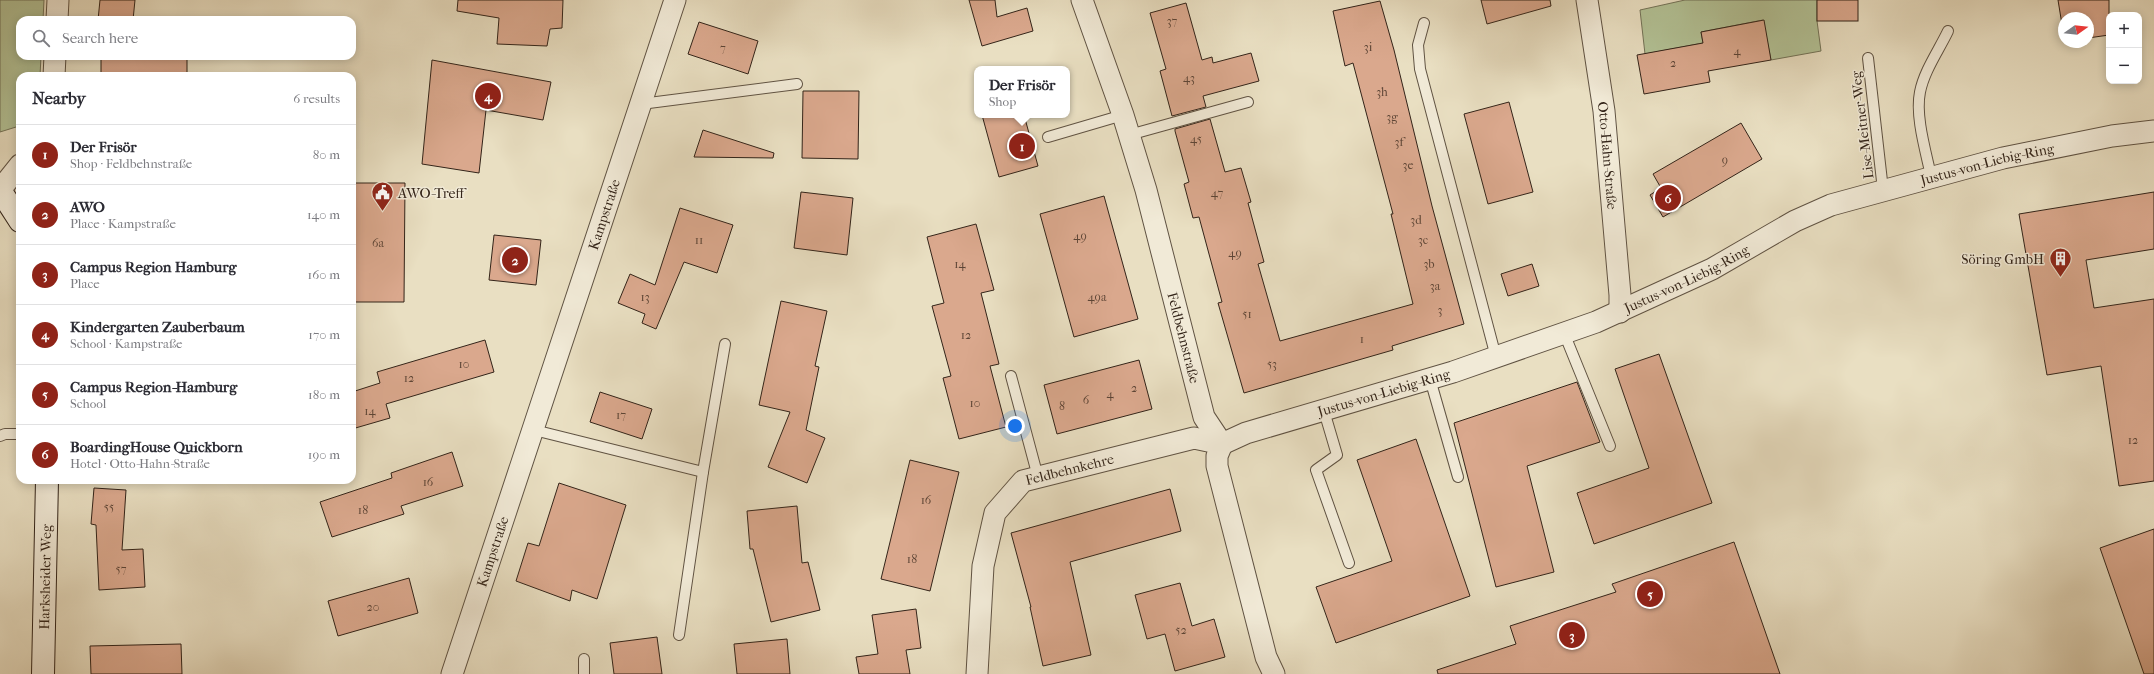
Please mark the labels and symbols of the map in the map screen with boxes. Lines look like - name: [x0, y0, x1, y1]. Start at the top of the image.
- north arrow: [2058, 12, 2094, 48]
- house number: 37: [1167, 14, 1178, 28]
- house number: 3i: [1364, 40, 1373, 54]
- house number: 7: [720, 41, 726, 55]
- house number: 4: [1733, 44, 1741, 58]
- house number: 2: [1670, 56, 1676, 70]
- street label: Lise-Meitner-Weg: [1847, 69, 1878, 180]
- house number: 43: [1183, 71, 1195, 85]
- pin: 4: [475, 81, 501, 111]
- house number: 3h: [1376, 85, 1388, 99]
- street label: Otto-Hahn-Straße: [1594, 100, 1621, 210]
- house number: 3g: [1386, 110, 1398, 124]
- pin: 1: [1009, 131, 1035, 161]
- house number: 45: [1190, 132, 1202, 146]
- house number: 3f: [1395, 135, 1406, 149]
- street label: Justus-von-Liebig-Ring: [1918, 140, 2056, 189]
- house number: 9: [1722, 153, 1728, 167]
- house number: 3e: [1403, 158, 1413, 172]
- street label: Kampstraße: [585, 177, 624, 252]
- public building icon: AWO-Treff: [370, 180, 396, 213]
- pin: 6: [1655, 183, 1681, 213]
- place label: AWO-Treff: [397, 185, 468, 202]
- house number: 47: [1211, 186, 1223, 200]
- house number: 3d: [1410, 213, 1422, 227]
- house number: 49: [1073, 229, 1087, 243]
- house number: 11: [695, 233, 703, 247]
- house number: 3c: [1418, 233, 1428, 247]
- house number: 6a: [372, 236, 384, 250]
- street label: Justus-von-Liebig-Ring: [1621, 241, 1753, 317]
- pin: 2: [502, 245, 528, 275]
- house number: 49: [1228, 246, 1242, 260]
- building icon: Söring GmbH: [2047, 246, 2073, 279]
- place label: Söring GmbH: [1961, 251, 2044, 268]
- house number: 14: [954, 257, 967, 271]
- house number: 3b: [1423, 257, 1435, 271]
- house number: 3a: [1430, 279, 1441, 293]
- house number: 13: [640, 290, 650, 304]
- house number: 49a: [1088, 290, 1107, 304]
- street label: Feldbehnstraße: [1163, 291, 1203, 385]
- house number: 3: [1438, 303, 1443, 317]
- house number: 51: [1242, 307, 1252, 321]
- house number: 12: [961, 328, 971, 342]
- house number: 1: [1360, 332, 1364, 346]
- house number: 10: [459, 357, 469, 371]
- house number: 53: [1267, 357, 1277, 371]
- street label: Justus-von-Liebig-Ring: [1315, 365, 1453, 421]
- house number: 12: [404, 371, 414, 385]
- house number: 2: [1131, 381, 1137, 395]
- house number: 4: [1106, 387, 1114, 401]
- house number: 6: [1083, 393, 1090, 407]
- house number: 10: [970, 396, 980, 410]
- house number: 8: [1059, 399, 1065, 413]
- house number: 14: [364, 404, 377, 418]
- house number: 17: [616, 408, 626, 422]
- your location: [1005, 416, 1025, 436]
- house number: 12: [2128, 433, 2138, 447]
- street label: Feldbehnkehre: [1024, 450, 1116, 489]
- house number: 16: [423, 475, 434, 489]
- house number: 16: [921, 493, 932, 507]
- house number: 55: [104, 500, 114, 514]
- house number: 18: [358, 503, 368, 517]
- street label: Kampstraße: [473, 514, 513, 589]
- street label: Harksheider Weg: [36, 524, 55, 630]
- house number: 18: [907, 552, 917, 566]
- house number: 57: [116, 562, 127, 576]
- pin: 5: [1637, 579, 1663, 609]
- house number: 20: [367, 600, 379, 614]
- pin: 3: [1559, 620, 1585, 650]
- house number: 52: [1175, 623, 1187, 637]

